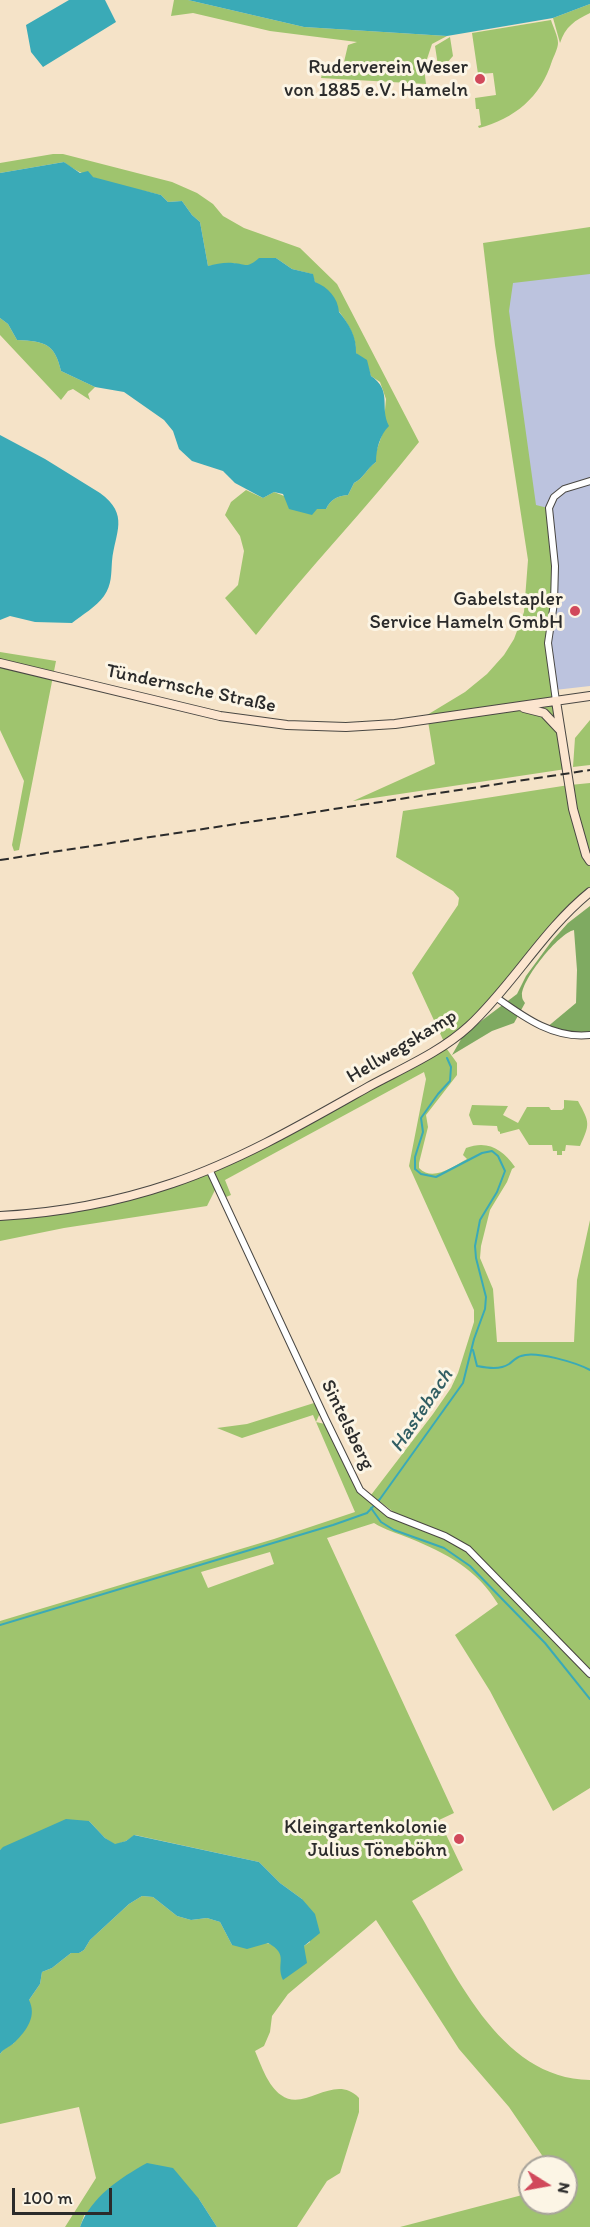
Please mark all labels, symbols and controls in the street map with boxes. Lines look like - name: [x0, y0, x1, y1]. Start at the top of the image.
- place label: Ruderverein Weser von 1885 e.V. Hameln: [284, 56, 468, 103]
- marker: Ruderverein Weser von 1885 e.V. Hameln: [473, 72, 487, 86]
- place label: Gabelstapler Service Hameln GmbH: [369, 588, 563, 635]
- marker: Gabelstapler Service Hameln GmbH: [568, 604, 582, 618]
- street label: Tündernsche Straße: [104, 659, 278, 719]
- street label: Hellwegskamp: [343, 1005, 461, 1089]
- water label: Hastebach: [385, 1365, 459, 1457]
- street label: Sintelsberg: [315, 1376, 379, 1474]
- place label: Kleingartenkolonie Julius Töneböhn: [284, 1816, 447, 1863]
- marker: Kleingartenkolonie Julius Töneböhn: [452, 1832, 466, 1846]
- north arrow: [518, 2155, 578, 2215]
- scale bar: [15, 2176, 116, 2214]
- text: N: [554, 2181, 575, 2195]
- text: 100 m: [23, 2187, 73, 2209]

